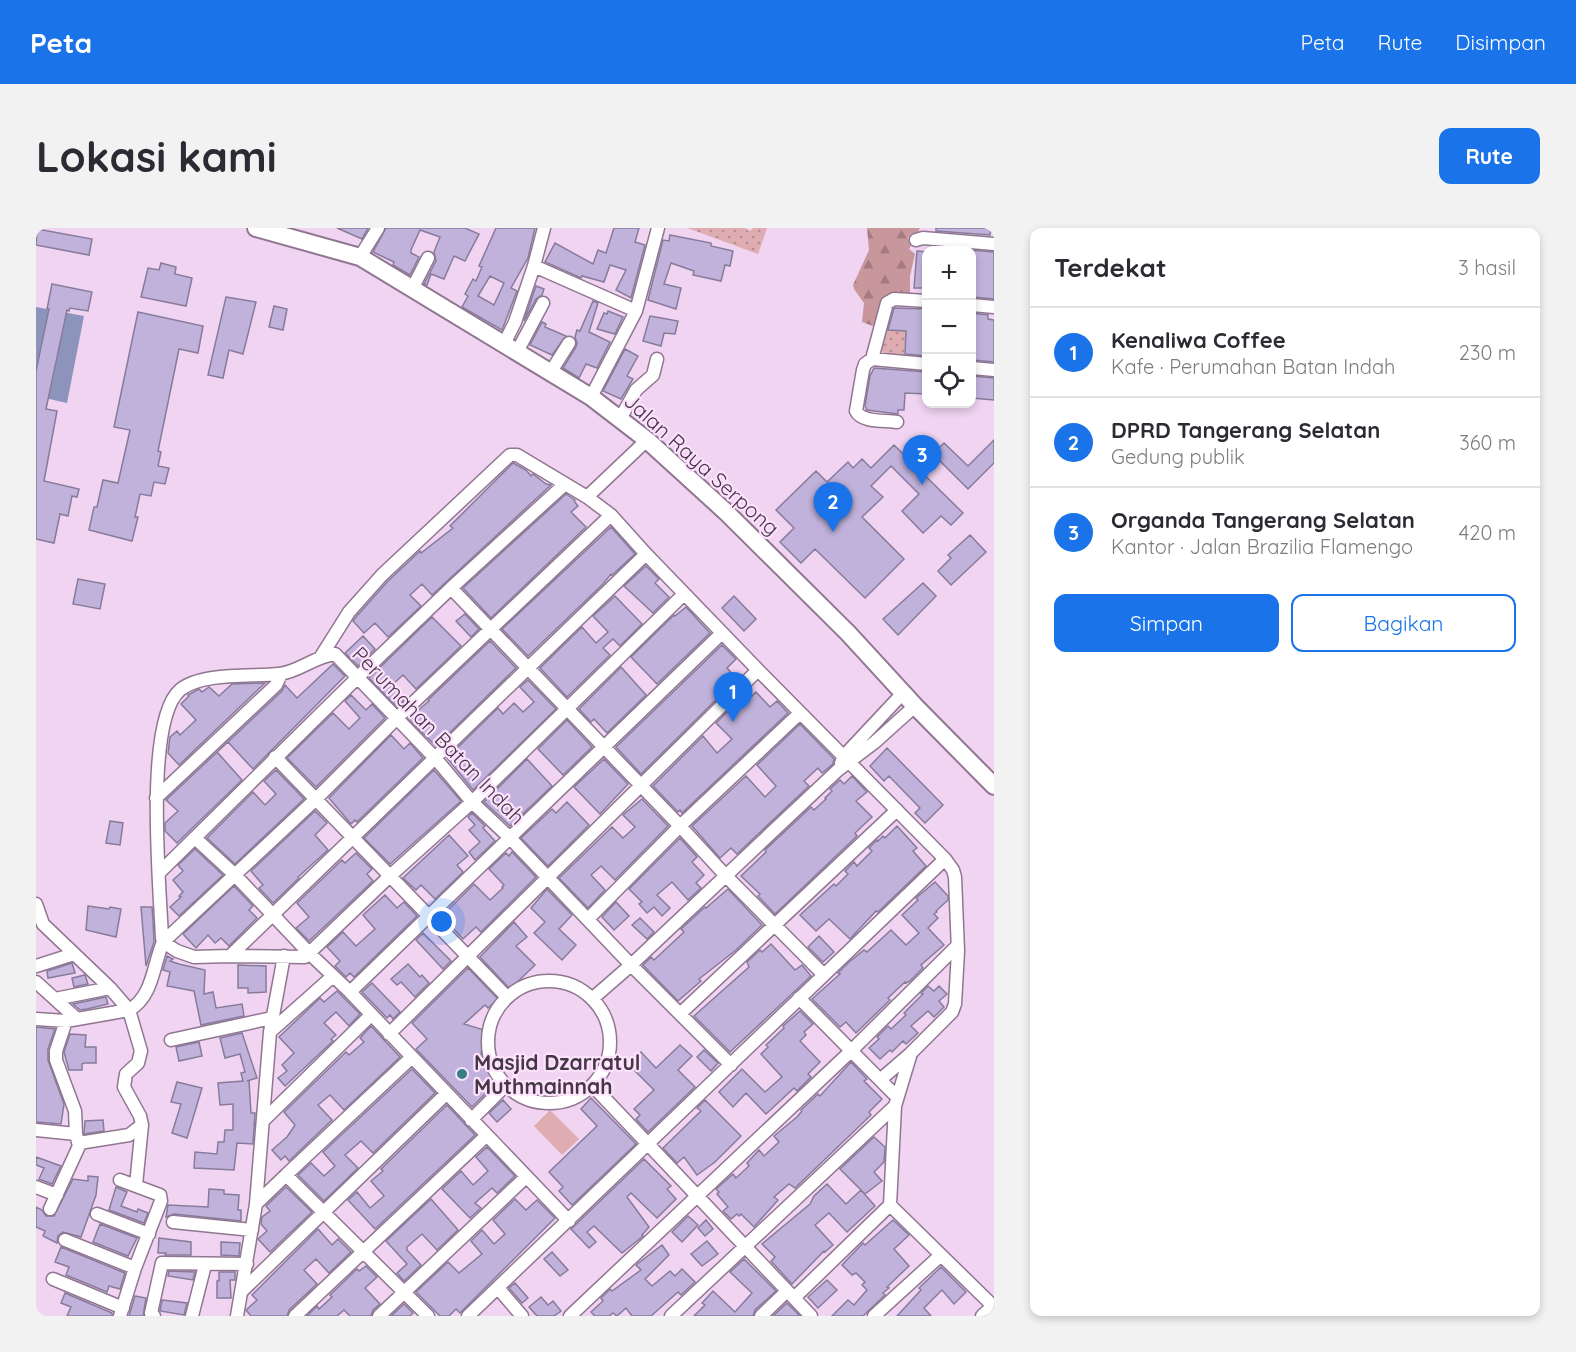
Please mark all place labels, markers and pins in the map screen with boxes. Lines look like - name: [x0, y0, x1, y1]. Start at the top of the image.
- pin: 3: [902, 436, 942, 485]
- pin: 2: [814, 482, 852, 532]
- pin: 1: [714, 672, 752, 722]
- place label: Masjid Dzarratul Muthmainnah: [474, 1049, 640, 1099]
- marker: Masjid Dzarratul Muthmainnah: [455, 1067, 469, 1081]

